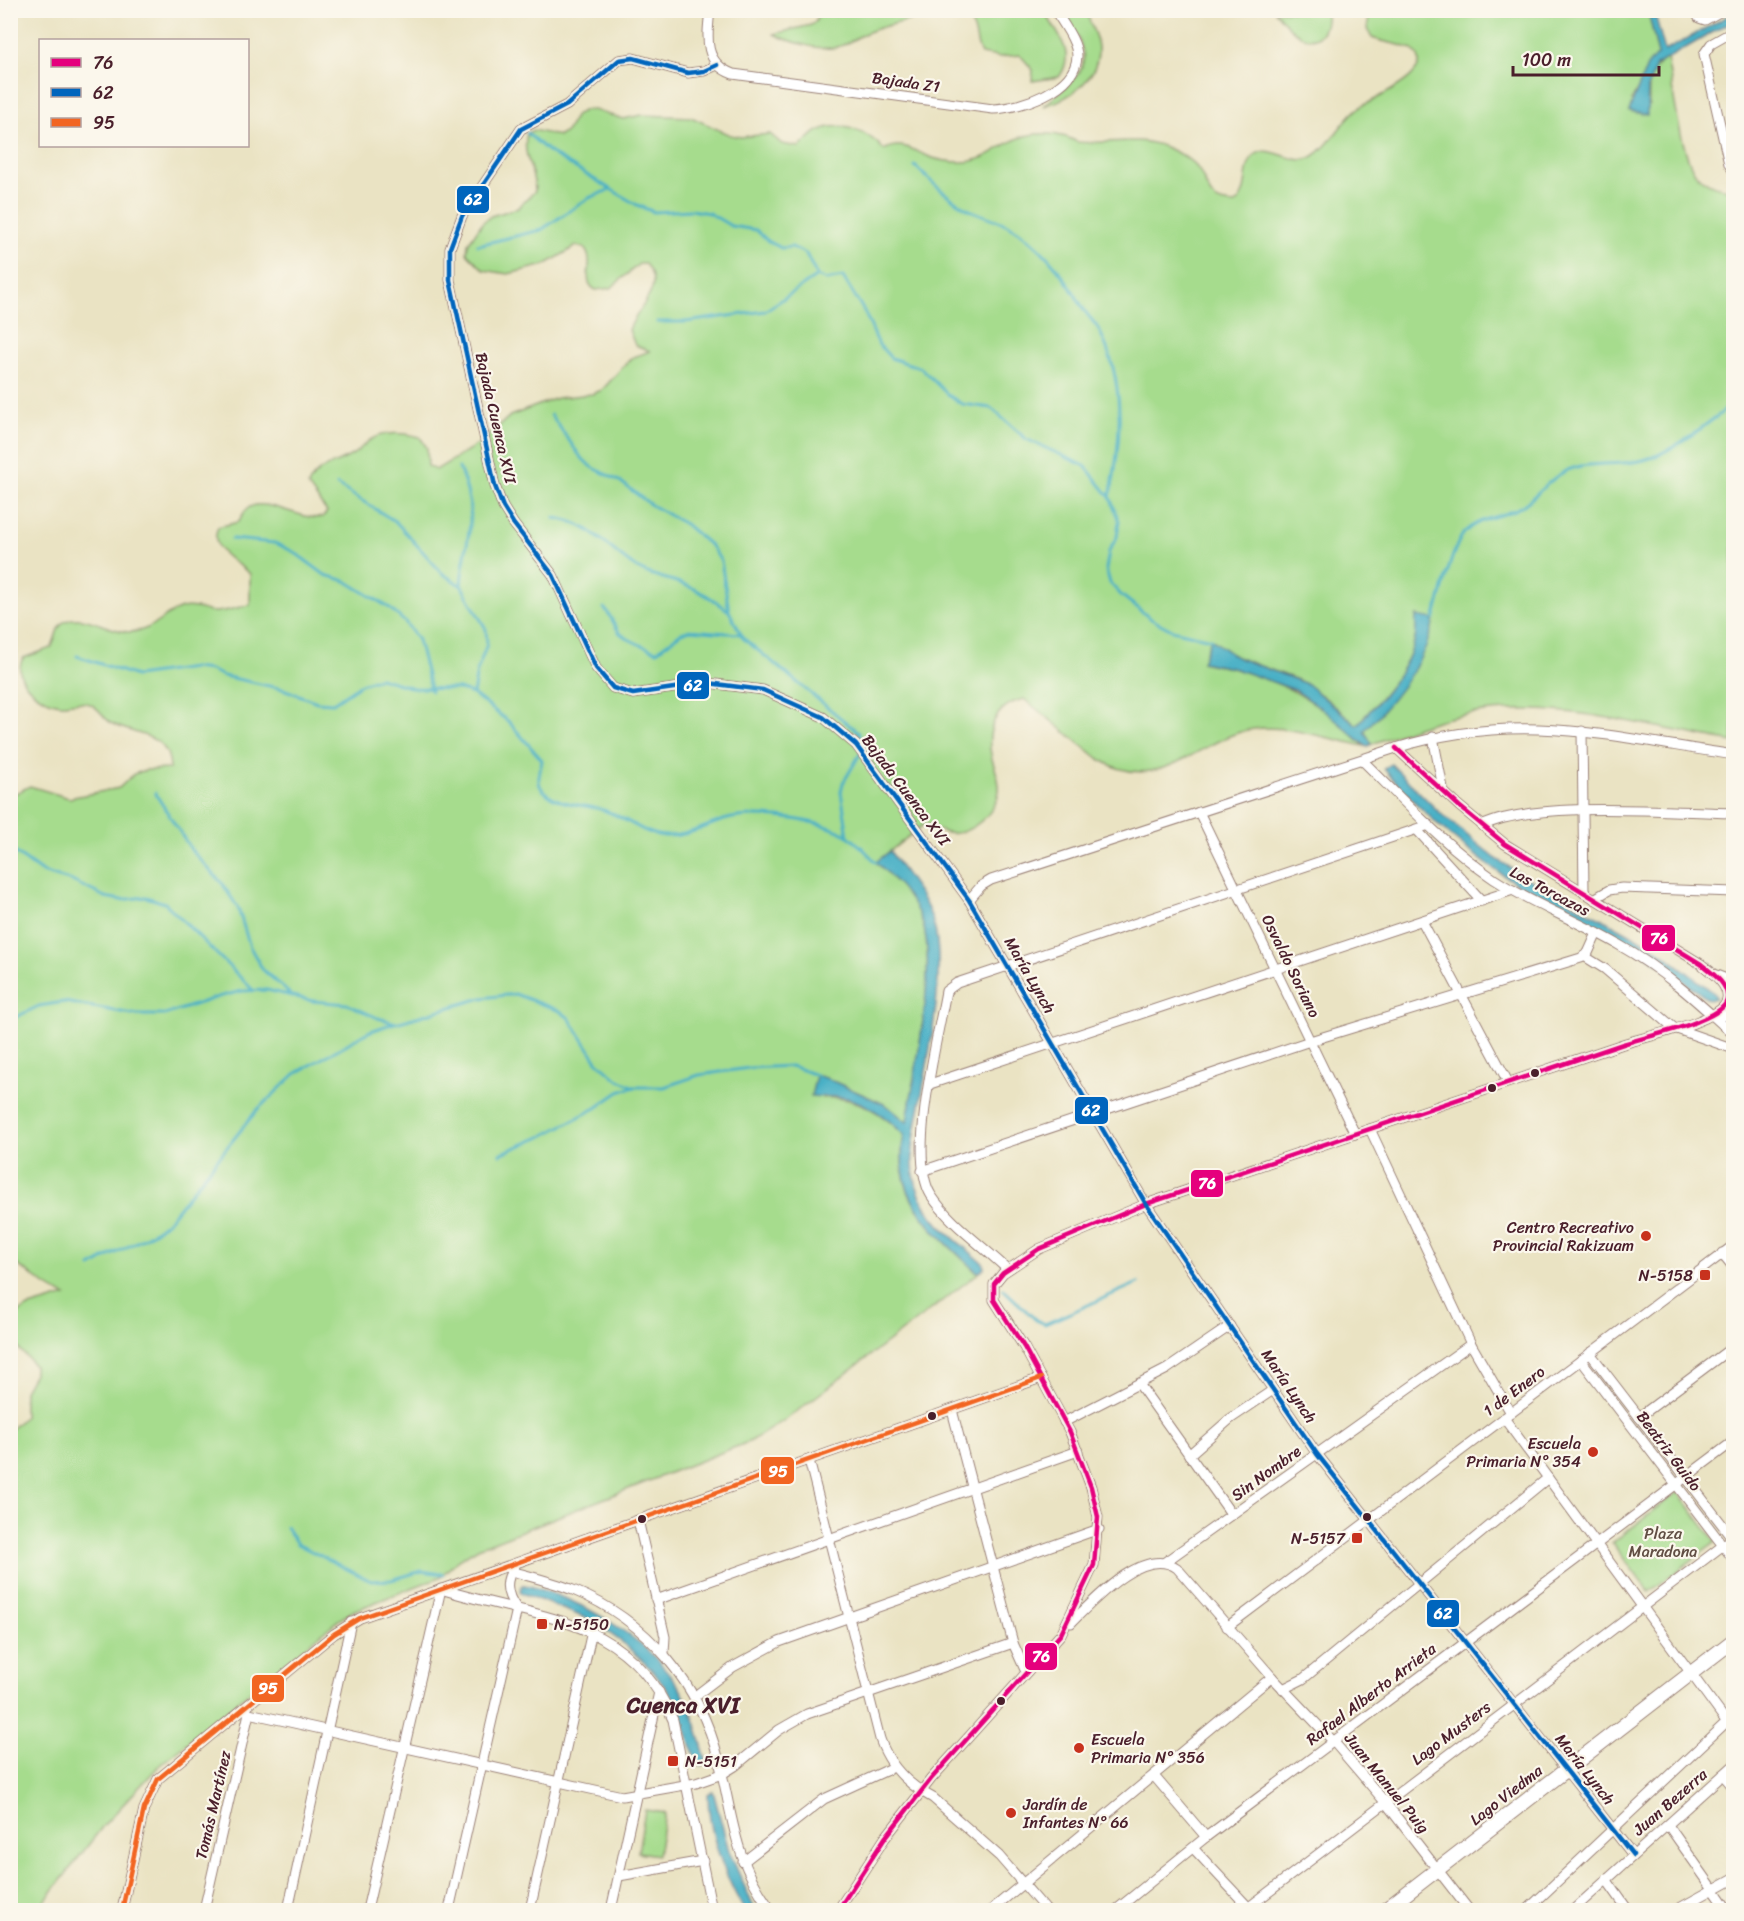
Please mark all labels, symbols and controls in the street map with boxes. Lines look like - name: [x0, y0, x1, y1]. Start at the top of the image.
- legend: [39, 39, 249, 147]
- scale bar: [1513, 39, 1658, 77]
- text: 100 m: [1522, 44, 1571, 76]
- text: 76: [93, 47, 114, 79]
- street label: Bajada Z1: [870, 63, 942, 101]
- text: 62: [93, 77, 114, 109]
- text: 95: [93, 107, 115, 139]
- line badge: 62: [456, 185, 490, 214]
- text: 62: [463, 185, 483, 214]
- street label: Bajada Cuenca XVI: [467, 349, 526, 488]
- line badge: 62: [676, 671, 710, 700]
- text: 62: [683, 671, 703, 700]
- street label: Bajada Cuenca XVI: [854, 728, 959, 854]
- street label: Las Torcazas: [1504, 858, 1596, 925]
- street label: Osvaldo Soriano: [1253, 909, 1329, 1023]
- line badge: 76: [1641, 924, 1676, 952]
- text: 76: [1650, 924, 1668, 953]
- street label: María Lynch: [996, 931, 1064, 1019]
- unlabelled marker: [1529, 1067, 1541, 1079]
- unlabelled marker: [1486, 1082, 1498, 1094]
- line badge: 62: [1074, 1096, 1109, 1125]
- text: 62: [1081, 1096, 1101, 1125]
- line badge: 76: [1190, 1169, 1224, 1198]
- text: 76: [1198, 1169, 1216, 1198]
- place label: Centro Recreativo Provincial Rakizuam: [1493, 1213, 1634, 1260]
- marker: Centro Recreativo Provincial Rakizuam: [1639, 1229, 1653, 1243]
- place label: N-5158: [1638, 1261, 1693, 1290]
- marker: N-5158: [1698, 1268, 1712, 1282]
- street label: María Lynch: [1253, 1343, 1325, 1429]
- street label: 1 de Enero: [1476, 1358, 1552, 1424]
- street label: Beatriz Guido: [1629, 1404, 1709, 1498]
- unlabelled marker: [926, 1410, 938, 1422]
- place label: Escuela Primaria N° 354: [1466, 1429, 1581, 1476]
- street label: Sin Nombre: [1224, 1437, 1308, 1509]
- marker: Escuela Primaria N° 354: [1586, 1445, 1600, 1459]
- line badge: 95: [760, 1456, 795, 1485]
- text: 95: [768, 1457, 788, 1486]
- unlabelled marker: [1361, 1511, 1373, 1523]
- unlabelled marker: [636, 1513, 648, 1525]
- park label: Plaza Maradona: [1629, 1519, 1697, 1566]
- place label: N-5157: [1291, 1524, 1346, 1553]
- marker: N-5157: [1350, 1531, 1364, 1545]
- line badge: 62: [1426, 1599, 1460, 1628]
- text: 62: [1433, 1599, 1453, 1628]
- place label: N-5150: [554, 1610, 609, 1639]
- marker: N-5150: [535, 1617, 549, 1631]
- street label: Rafael Alberto Arrieta: [1299, 1634, 1443, 1753]
- line badge: 76: [1024, 1642, 1058, 1671]
- text: 76: [1032, 1642, 1050, 1671]
- line badge: 95: [251, 1674, 285, 1703]
- text: 95: [258, 1674, 278, 1703]
- district label: Cuenca XVI: [626, 1686, 742, 1725]
- street label: Lago Musters: [1405, 1693, 1498, 1773]
- unlabelled marker: [995, 1695, 1007, 1707]
- place label: Escuela Primaria N° 356: [1091, 1725, 1205, 1772]
- street label: Juan Manuel Puig: [1336, 1725, 1437, 1840]
- street label: María Lynch: [1547, 1727, 1623, 1811]
- marker: Escuela Primaria N° 356: [1072, 1741, 1086, 1755]
- street label: Tomás Martínez: [186, 1747, 240, 1862]
- place label: N-5151: [685, 1747, 737, 1776]
- marker: N-5151: [666, 1754, 680, 1768]
- street label: Lago Viedma: [1463, 1756, 1550, 1833]
- street label: Juan Bezerra: [1625, 1760, 1715, 1844]
- place label: Jardín de Infantes N° 66: [1022, 1790, 1129, 1837]
- marker: Jardín de Infantes N° 66: [1004, 1806, 1018, 1820]

